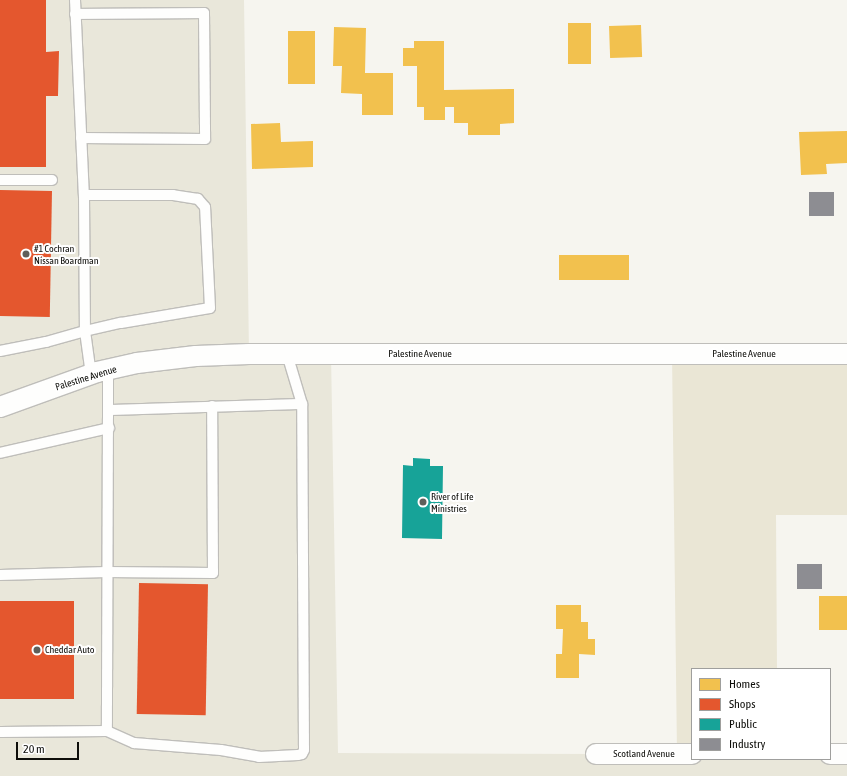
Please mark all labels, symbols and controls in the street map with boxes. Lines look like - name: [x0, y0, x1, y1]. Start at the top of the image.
- place label: #1 Cochran Nissan Boardman: [34, 242, 99, 266]
- marker: #1 Cochran Nissan Boardman: [21, 249, 31, 259]
- street label: Palestine Avenue: [388, 348, 452, 360]
- street label: Palestine Avenue: [712, 348, 776, 360]
- street label: Palestine Avenue: [54, 363, 118, 393]
- place label: River of Life Ministries: [431, 490, 473, 514]
- marker: River of Life Ministries: [418, 497, 428, 507]
- place label: Cheddar Auto: [45, 644, 94, 656]
- marker: Cheddar Auto: [32, 645, 42, 655]
- legend: [691, 668, 831, 760]
- text: Homes: [729, 677, 760, 691]
- text: Shops: [729, 697, 755, 711]
- text: Public: [729, 717, 757, 731]
- scale bar: [18, 734, 81, 760]
- text: Industry: [729, 737, 766, 751]
- text: 20 m: [23, 742, 45, 756]
- street label: Scotland Avenue: [613, 748, 675, 760]

